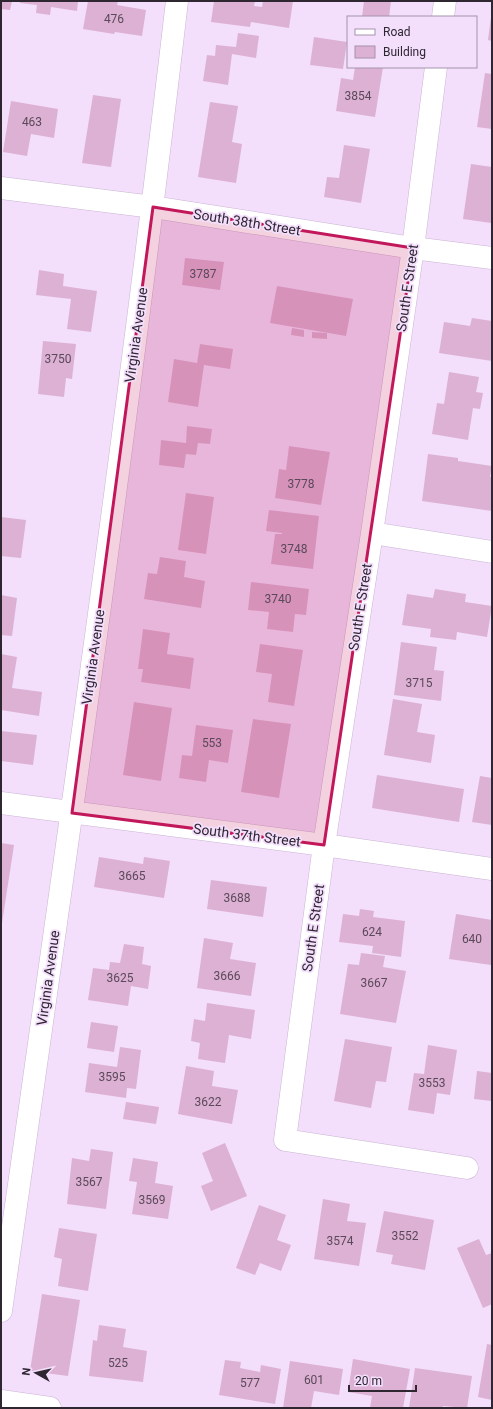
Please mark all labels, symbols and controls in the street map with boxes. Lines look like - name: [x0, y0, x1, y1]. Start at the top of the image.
- house number: 476: [104, 12, 124, 26]
- legend: [347, 16, 477, 68]
- text: Road: [383, 25, 411, 39]
- text: Building: [383, 45, 426, 59]
- house number: 3854: [345, 89, 372, 103]
- house number: 463: [22, 115, 42, 129]
- street label: South 38th Street: [192, 206, 302, 238]
- street label: South E Street: [393, 243, 421, 333]
- house number: 3787: [190, 267, 217, 281]
- street label: Virginia Avenue: [121, 286, 151, 384]
- house number: 3750: [45, 352, 72, 366]
- house number: 3778: [288, 477, 315, 491]
- house number: 3748: [281, 542, 308, 556]
- street label: South E Street: [345, 562, 375, 652]
- house number: 3740: [265, 592, 292, 606]
- street label: Virginia Avenue: [78, 608, 108, 706]
- house number: 3715: [406, 676, 433, 690]
- house number: 553: [202, 736, 222, 750]
- street label: South 37th Street: [192, 820, 302, 850]
- house number: 3665: [119, 869, 146, 883]
- street label: South E Street: [299, 883, 327, 973]
- house number: 3688: [224, 891, 251, 905]
- house number: 624: [362, 925, 382, 939]
- street label: Virginia Avenue: [33, 929, 63, 1027]
- house number: 640: [462, 932, 482, 946]
- house number: 3666: [214, 969, 241, 983]
- house number: 3625: [107, 971, 134, 985]
- house number: 3667: [361, 976, 388, 990]
- house number: 3595: [99, 1070, 126, 1084]
- house number: 3553: [419, 1076, 445, 1090]
- house number: 3622: [195, 1095, 222, 1109]
- house number: 3567: [76, 1175, 103, 1189]
- house number: 3569: [139, 1193, 165, 1207]
- house number: 3552: [392, 1229, 419, 1243]
- house number: 3574: [327, 1234, 354, 1248]
- north arrow: [16, 1353, 56, 1393]
- house number: 525: [108, 1356, 128, 1370]
- text: N: [20, 1367, 34, 1376]
- scale bar: [349, 1367, 416, 1393]
- house number: 601: [304, 1373, 324, 1387]
- text: 20 m: [355, 1374, 382, 1388]
- house number: 577: [240, 1376, 260, 1390]

